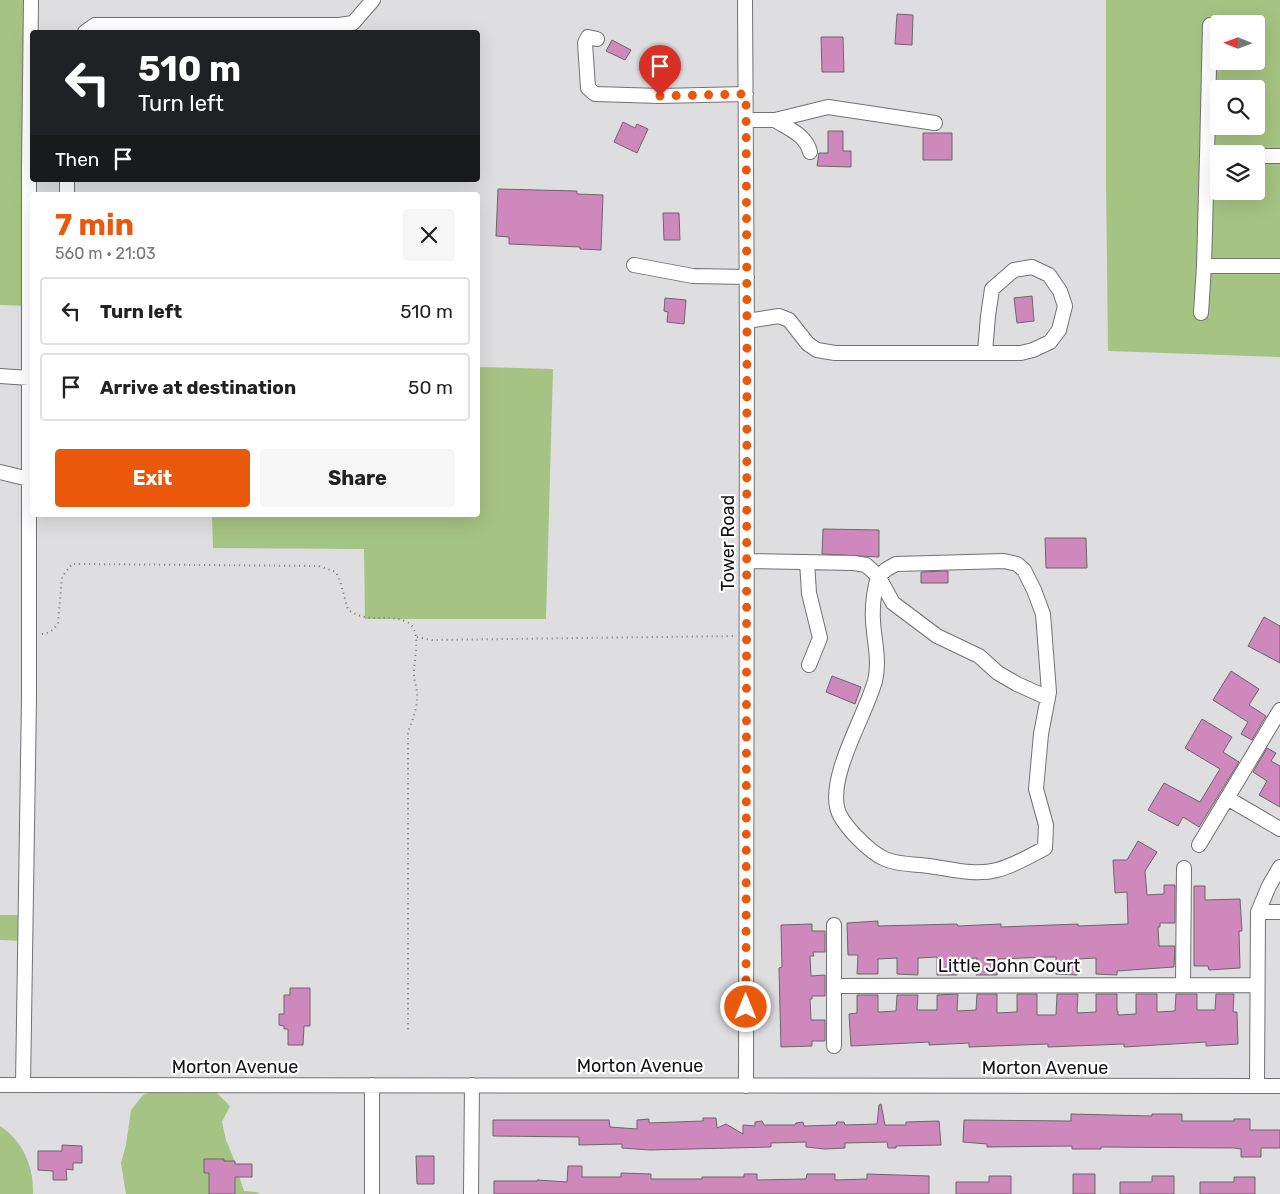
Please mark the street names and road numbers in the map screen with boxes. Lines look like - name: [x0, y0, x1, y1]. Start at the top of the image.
- street label: Tower Road: [717, 495, 739, 591]
- street label: Little John Court: [938, 955, 1080, 977]
- street label: Morton Avenue: [577, 1055, 703, 1077]
- street label: Morton Avenue: [172, 1056, 298, 1078]
- street label: Morton Avenue: [982, 1057, 1108, 1079]

